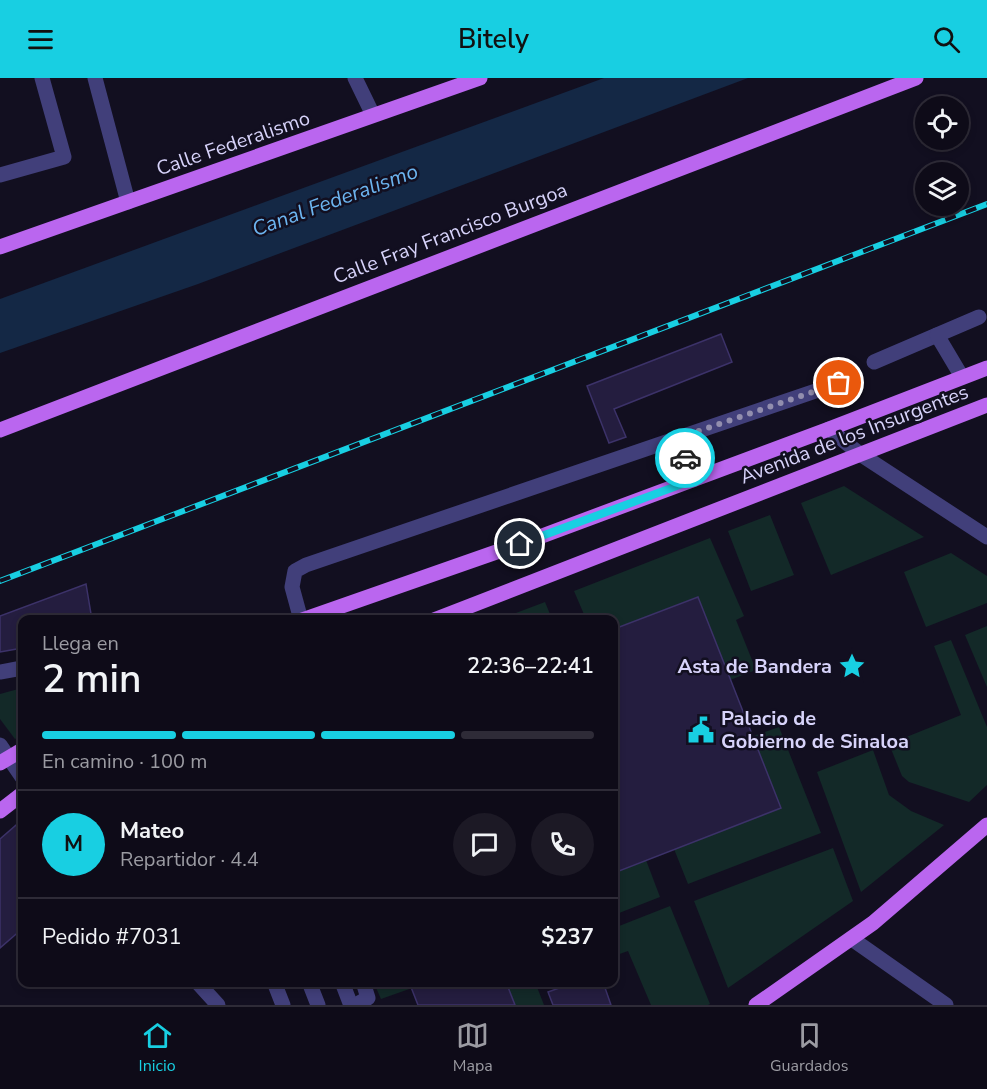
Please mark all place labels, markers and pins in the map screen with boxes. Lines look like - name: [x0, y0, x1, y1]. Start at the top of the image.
- pin: [813, 357, 864, 408]
- pin: [494, 518, 545, 569]
- place icon: Asta de Bandera: [837, 651, 867, 681]
- place label: Asta de Bandera: [677, 653, 832, 680]
- place label: Palacio de Gobierno de Sinaloa: [721, 705, 909, 755]
- public building icon: Palacio de Gobierno de Sinaloa: [686, 715, 716, 745]

